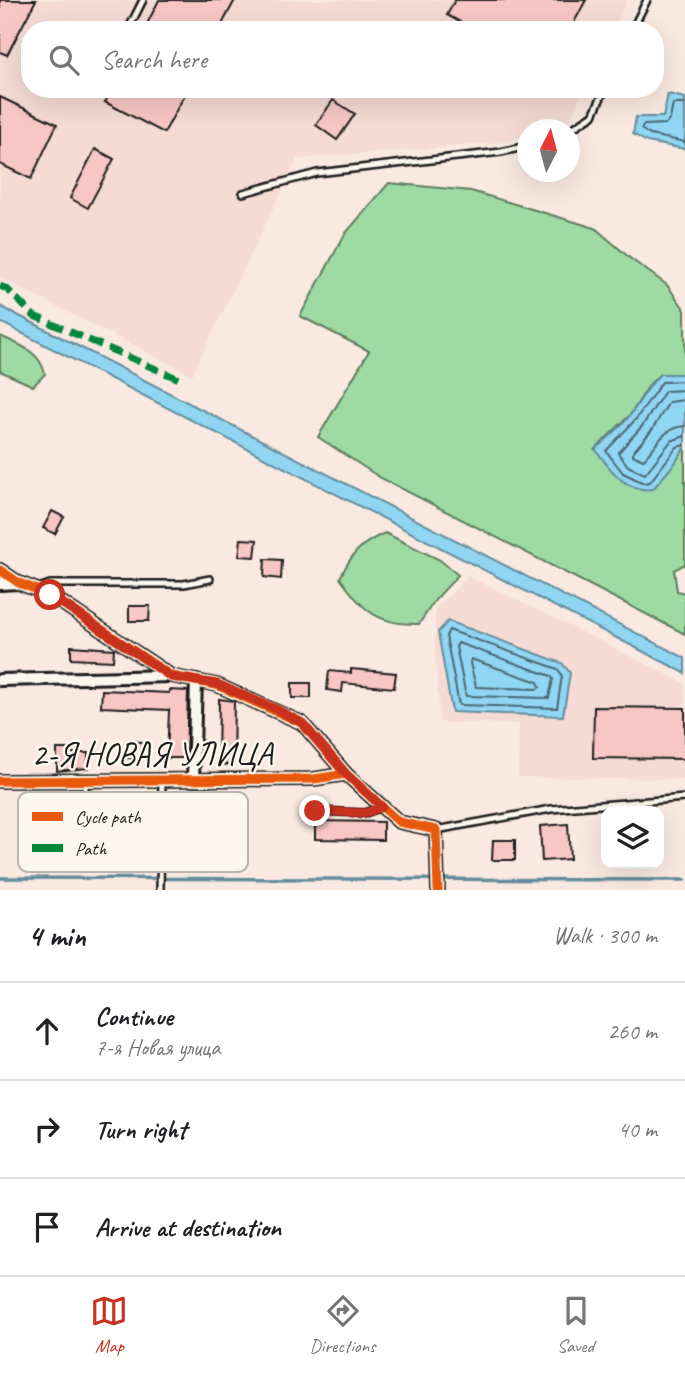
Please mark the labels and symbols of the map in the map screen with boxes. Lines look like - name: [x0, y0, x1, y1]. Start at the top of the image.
- north arrow: [517, 119, 580, 182]
- route start: [34, 579, 65, 610]
- street label: 2-Я НОВАЯ УЛИЦА: [32, 733, 274, 775]
- legend: [18, 792, 248, 872]
- route end: [299, 795, 330, 826]
- text: Cycle path: [75, 805, 141, 829]
- text: Path: [75, 837, 108, 861]

